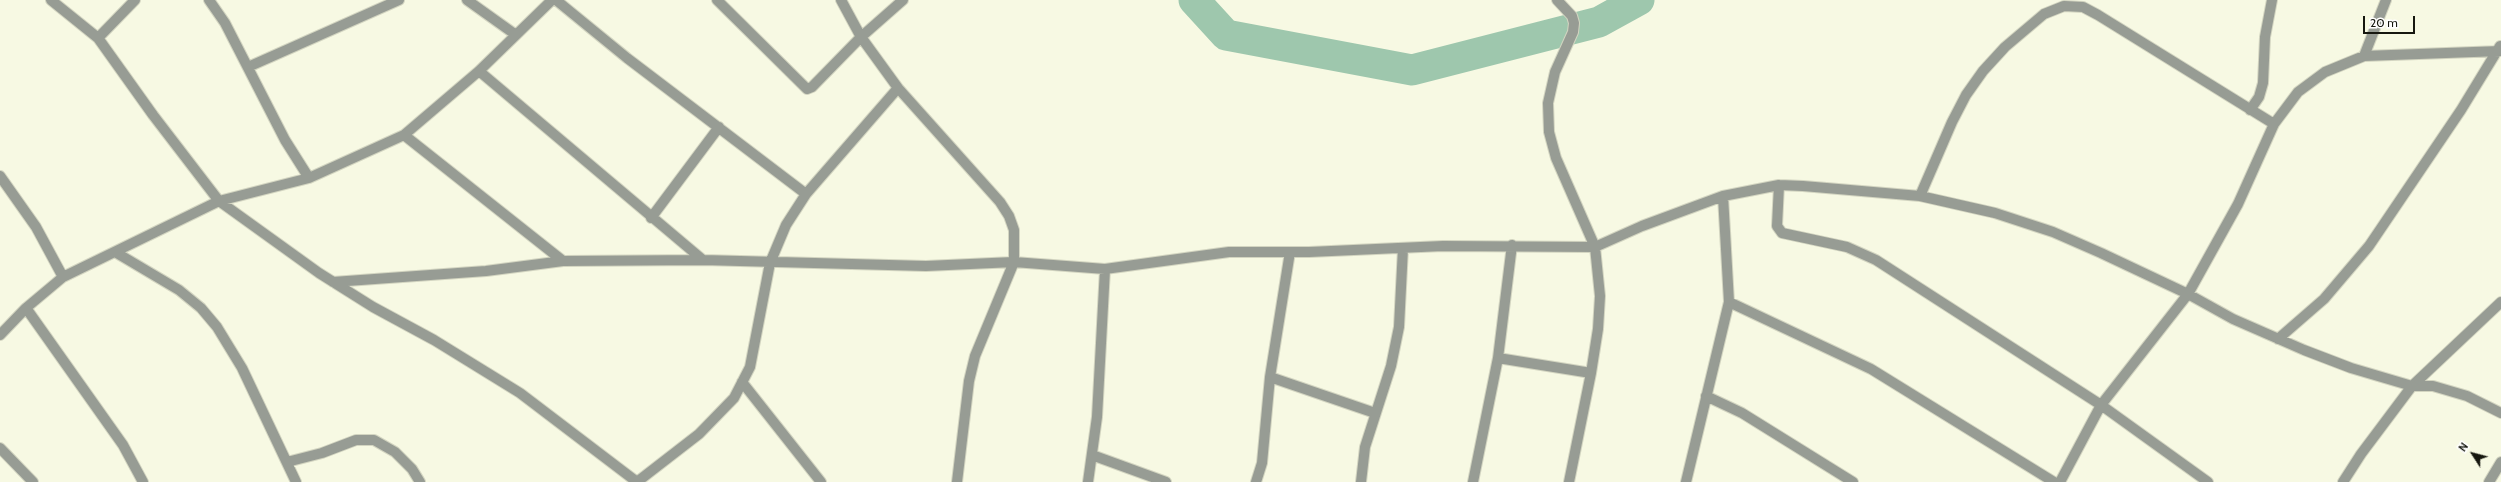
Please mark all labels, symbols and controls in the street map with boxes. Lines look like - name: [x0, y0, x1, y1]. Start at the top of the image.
- scale bar: [2365, 8, 2417, 34]
- text: 20 m: [2370, 15, 2398, 30]
- north arrow: [2453, 434, 2493, 474]
- text: N: [2455, 440, 2471, 454]

